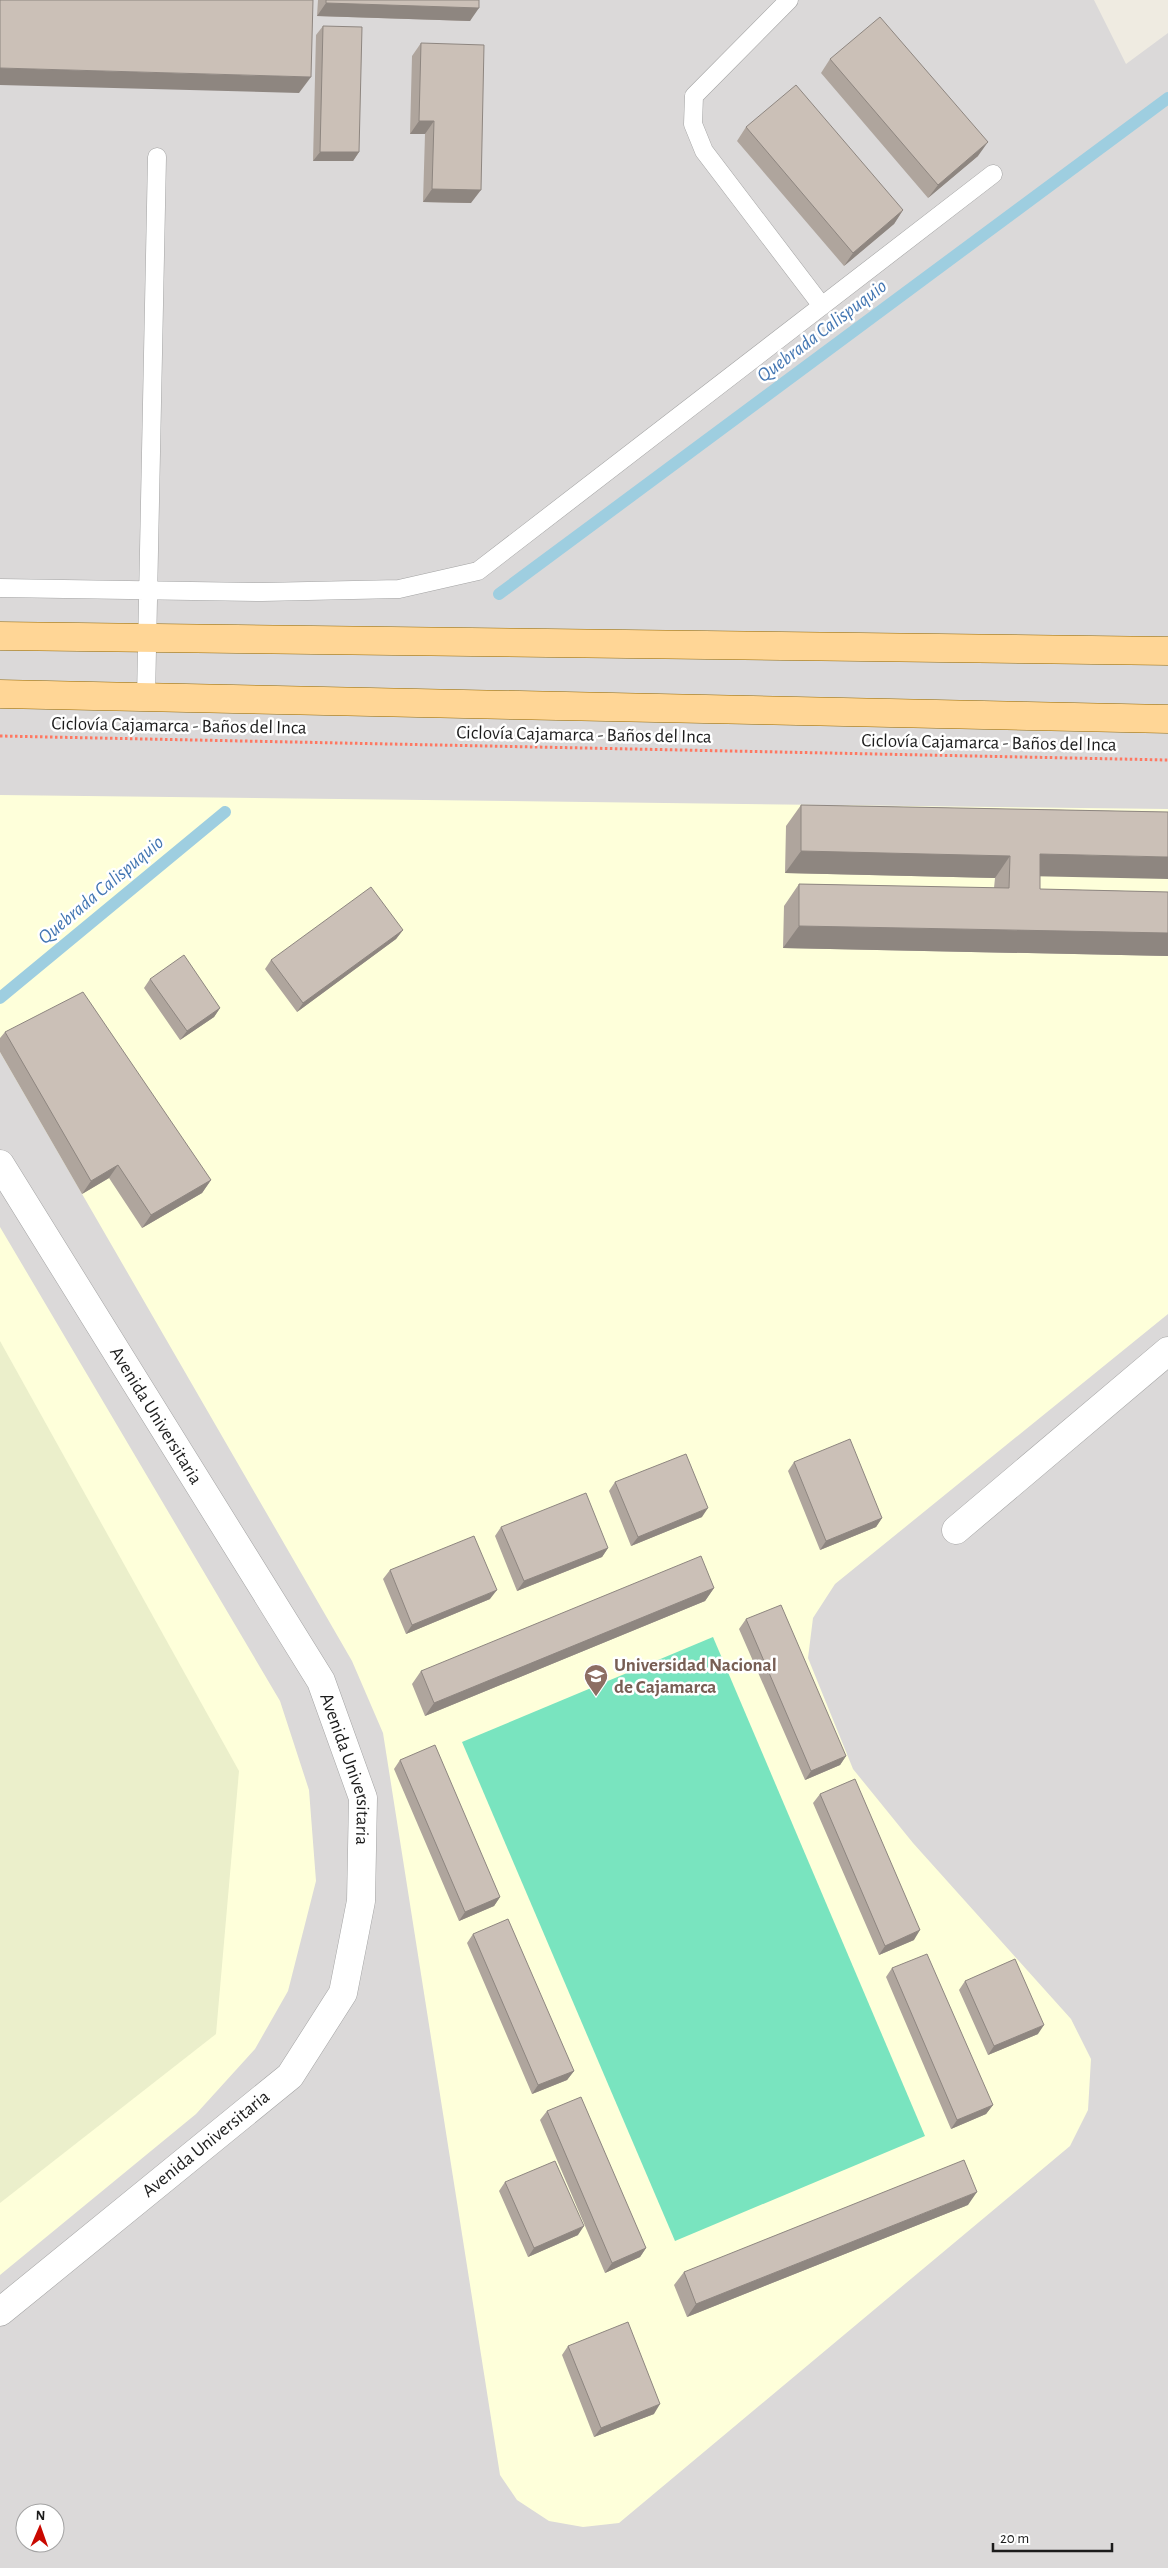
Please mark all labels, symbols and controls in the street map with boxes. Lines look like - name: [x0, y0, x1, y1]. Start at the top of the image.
- water label: Quebrada Calispuquio: [753, 276, 891, 386]
- street label: Ciclovía Cajamarca - Baños del Inca: [51, 714, 307, 738]
- street label: Ciclovía Cajamarca - Baños del Inca: [456, 723, 712, 747]
- street label: Ciclovía Cajamarca - Baños del Inca: [861, 731, 1117, 755]
- water label: Quebrada Calispuquio: [35, 832, 167, 948]
- street label: Avenida Universitaria: [106, 1343, 206, 1488]
- place label: Universidad Nacional de Cajamarca: [614, 1656, 777, 1697]
- school or university icon: Universidad Nacional de Cajamarca: [583, 1663, 609, 1697]
- street label: Avenida Universitaria: [317, 1691, 372, 1845]
- street label: Avenida Universitaria: [139, 2087, 273, 2201]
- north arrow: [15, 2503, 65, 2553]
- text: N: [35, 2509, 46, 2523]
- scale bar: [993, 2520, 1112, 2552]
- text: 20 m: [1000, 2531, 1029, 2546]

